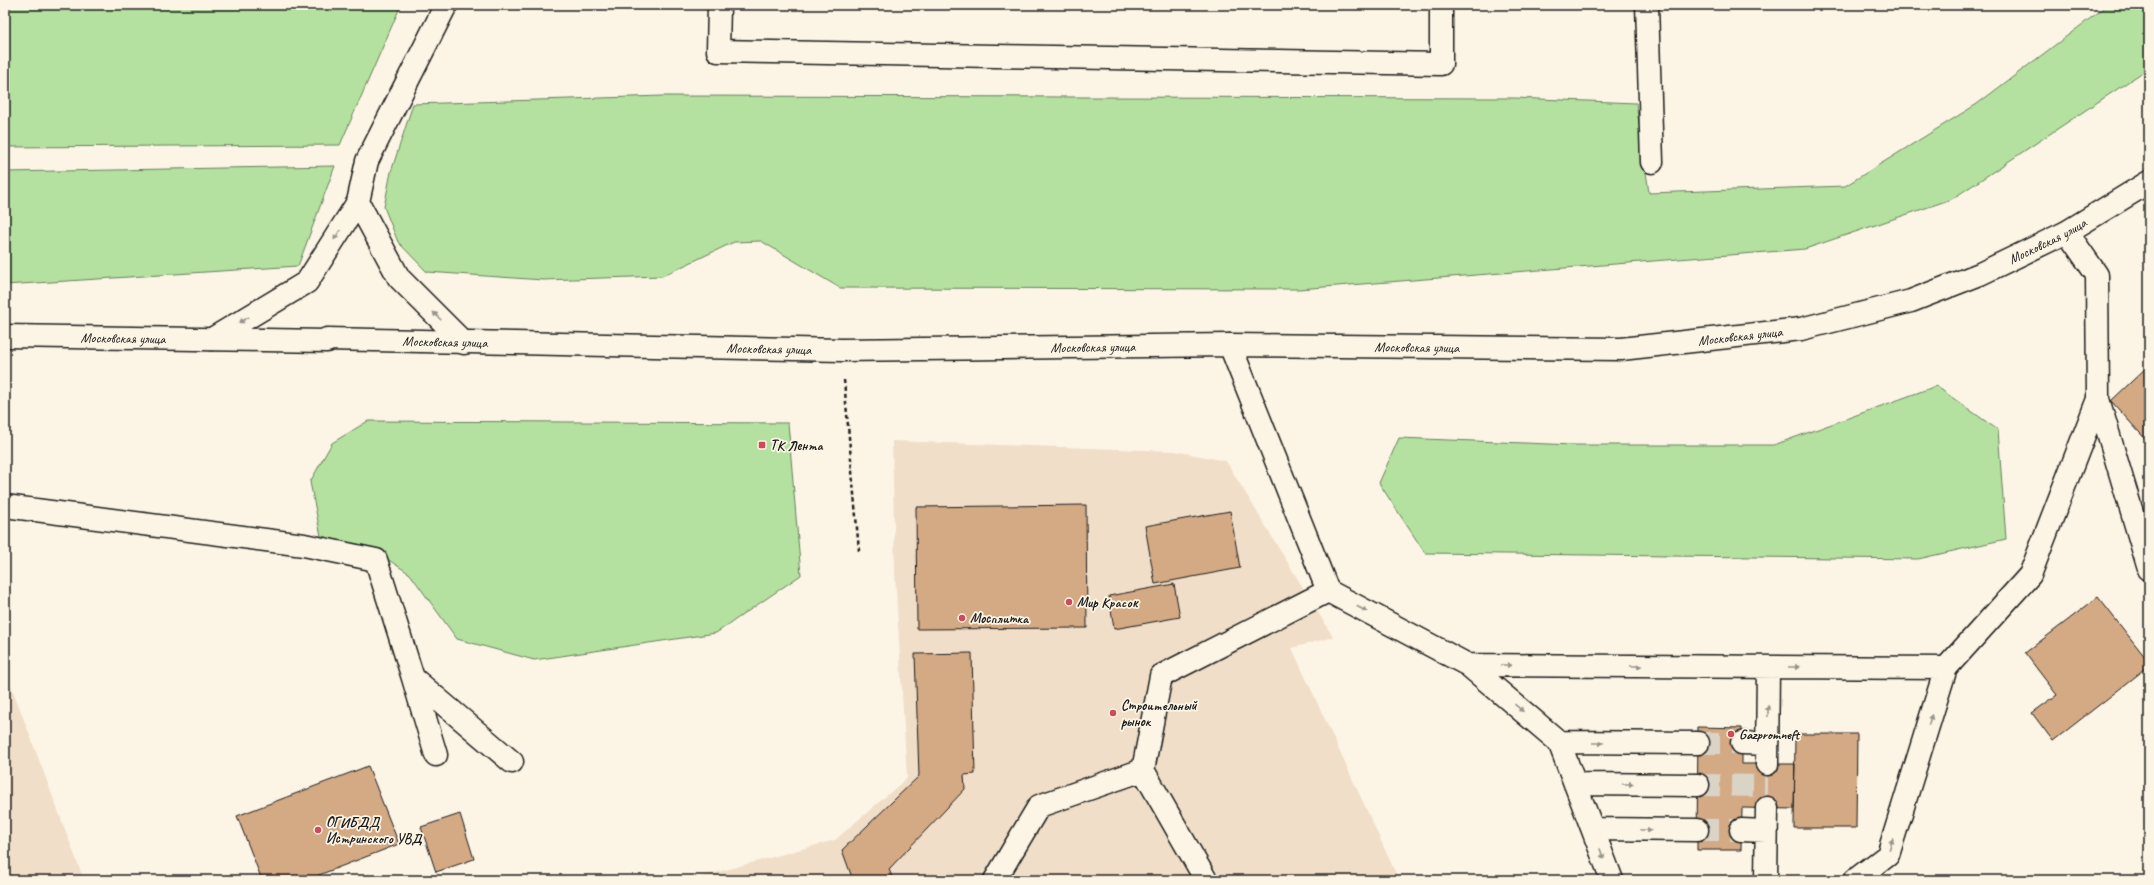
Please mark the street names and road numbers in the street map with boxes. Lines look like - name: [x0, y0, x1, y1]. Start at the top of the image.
- street label: Московская улица: [2006, 214, 2090, 268]
- street label: Московская улица: [1697, 323, 1784, 349]
- street label: Московская улица: [80, 329, 166, 348]
- street label: Московская улица: [402, 333, 488, 351]
- street label: Московская улица: [1050, 338, 1136, 356]
- street label: Московская улица: [1374, 338, 1460, 356]
- street label: Московская улица: [726, 340, 812, 358]

